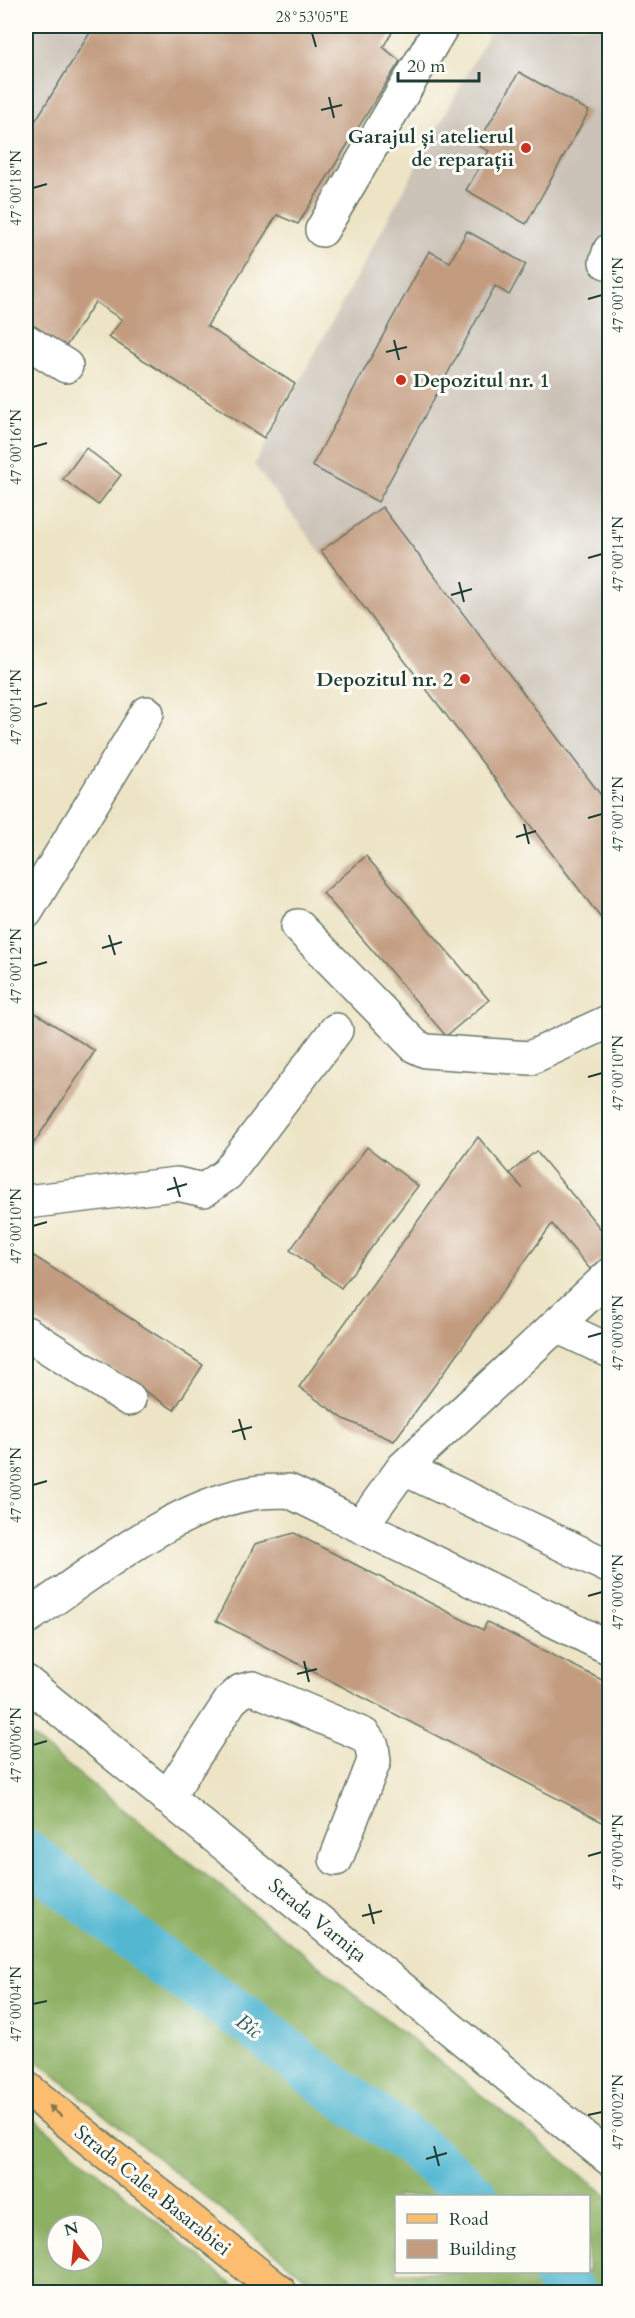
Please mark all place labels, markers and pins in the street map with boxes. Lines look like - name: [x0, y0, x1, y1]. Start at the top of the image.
- place label: Garajul și atelierul de reparații: [348, 123, 514, 173]
- marker: Garajul și atelierul de reparații: [519, 141, 533, 155]
- place label: Depozitul nr. 1: [413, 367, 550, 394]
- marker: Depozitul nr. 1: [394, 373, 408, 387]
- place label: Depozitul nr. 2: [316, 666, 453, 693]
- marker: Depozitul nr. 2: [458, 672, 472, 686]

